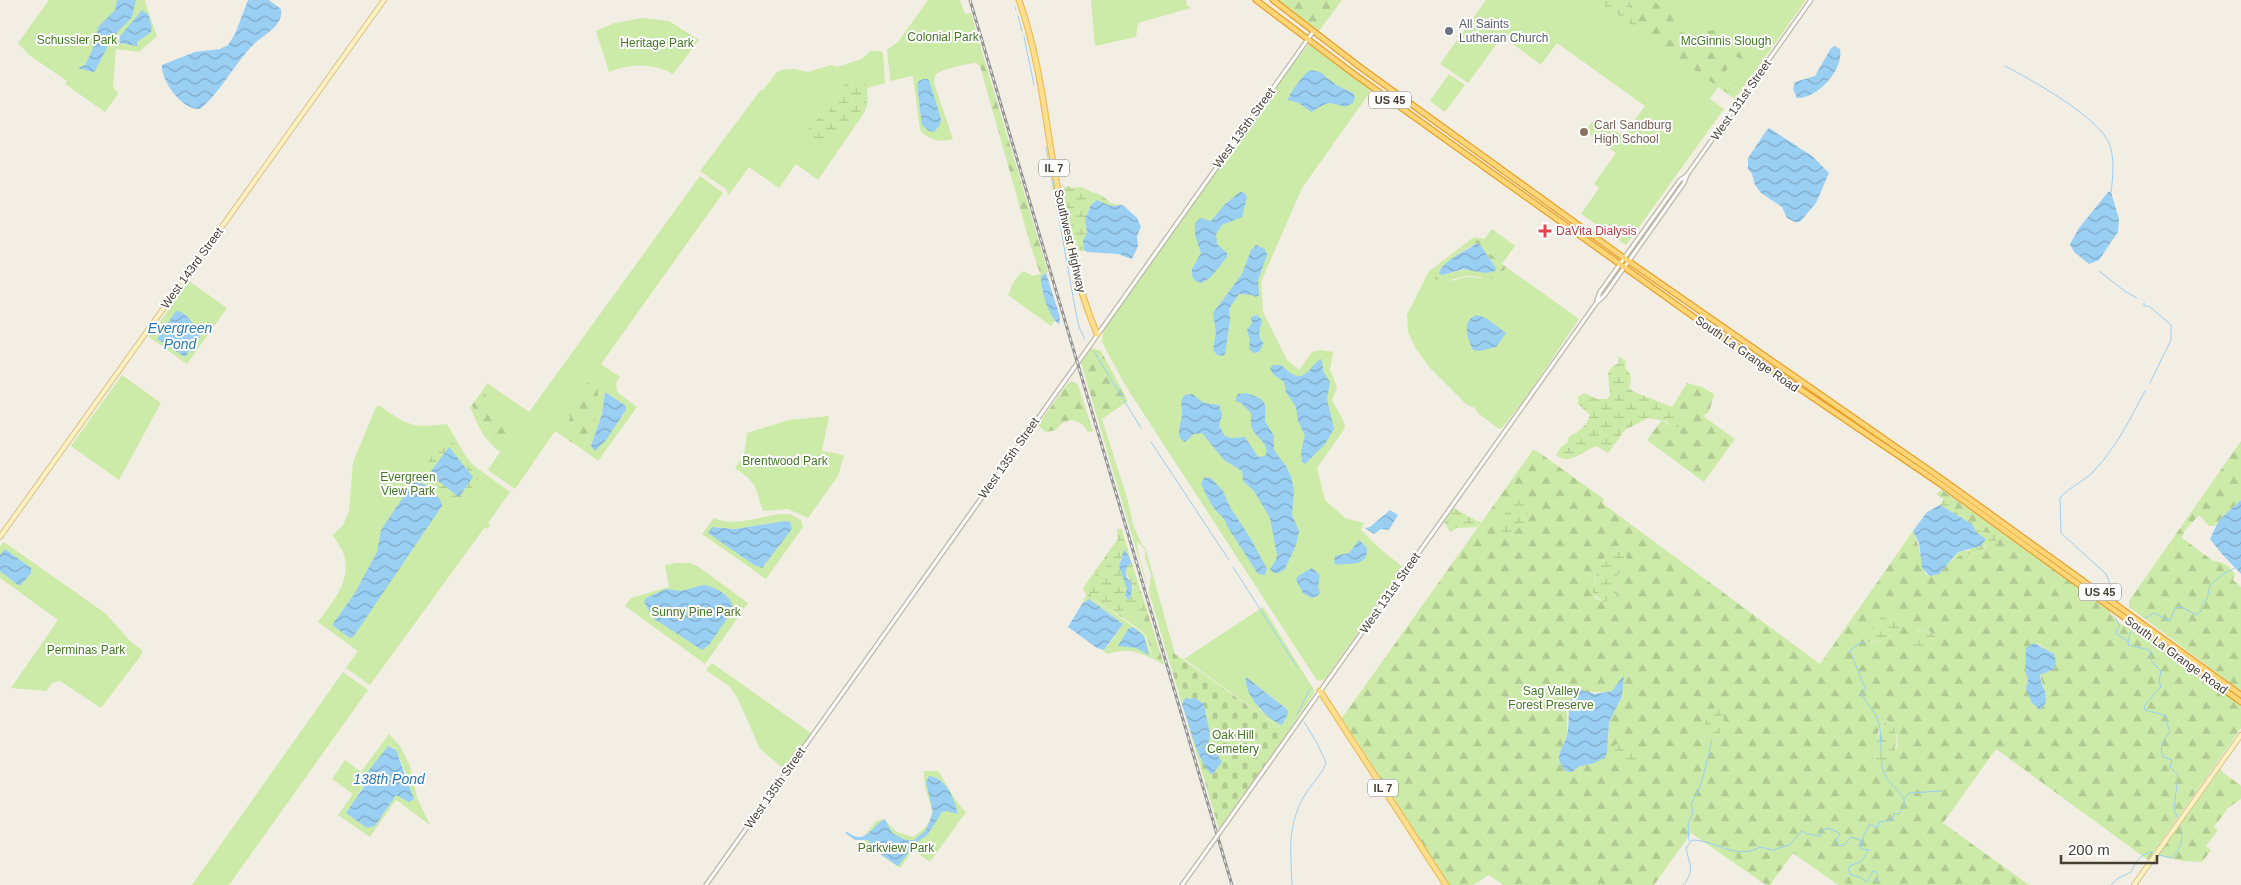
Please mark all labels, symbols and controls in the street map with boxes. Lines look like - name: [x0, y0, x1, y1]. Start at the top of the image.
- place label: All Saints Lutheran Church: [1459, 17, 1548, 45]
- marker: All Saints Lutheran Church: [1443, 25, 1455, 37]
- park label: Colonial Park: [907, 30, 980, 44]
- park label: Schussler Park: [37, 33, 118, 47]
- park label: McGinnis Slough: [1681, 34, 1771, 48]
- park label: Heritage Park: [620, 36, 695, 50]
- street label: West 131st Street: [1708, 56, 1774, 143]
- street label: West 135th Street: [1210, 85, 1278, 171]
- road number: US 45: [1369, 92, 1411, 108]
- place label: Carl Sandburg High School: [1594, 118, 1671, 146]
- marker: Carl Sandburg High School: [1578, 126, 1590, 138]
- road number: IL 7: [1039, 160, 1069, 177]
- street label: Southwest Highway: [1051, 188, 1089, 294]
- street label: West 143rd Street: [158, 224, 226, 311]
- marker: DaVita Dialysis: [1538, 224, 1552, 238]
- place label: DaVita Dialysis: [1556, 224, 1636, 238]
- street label: South La Grange Road: [1692, 313, 1802, 395]
- water label: Evergreen Pond: [148, 320, 213, 352]
- street label: West 135th Street: [976, 414, 1043, 501]
- park label: Brentwood Park: [742, 454, 829, 468]
- park label: Evergreen View Park: [380, 470, 436, 498]
- street label: West 131st Street: [1357, 549, 1423, 636]
- road number: US 45: [2079, 584, 2121, 600]
- park label: Sunny Pine Park: [651, 605, 742, 619]
- street label: South La Grange Road: [2122, 613, 2230, 697]
- park label: Perminas Park: [47, 643, 126, 657]
- park label: Sag Valley Forest Preserve: [1508, 684, 1594, 712]
- park label: Oak Hill Cemetery: [1207, 728, 1259, 756]
- street label: West 135th Street: [742, 744, 809, 831]
- water label: 138th Pond: [353, 771, 426, 787]
- road number: IL 7: [1368, 780, 1398, 796]
- scale bar: [2061, 832, 2157, 864]
- park label: Parkview Park: [858, 841, 935, 855]
- text: 200 m: [2068, 841, 2110, 858]

